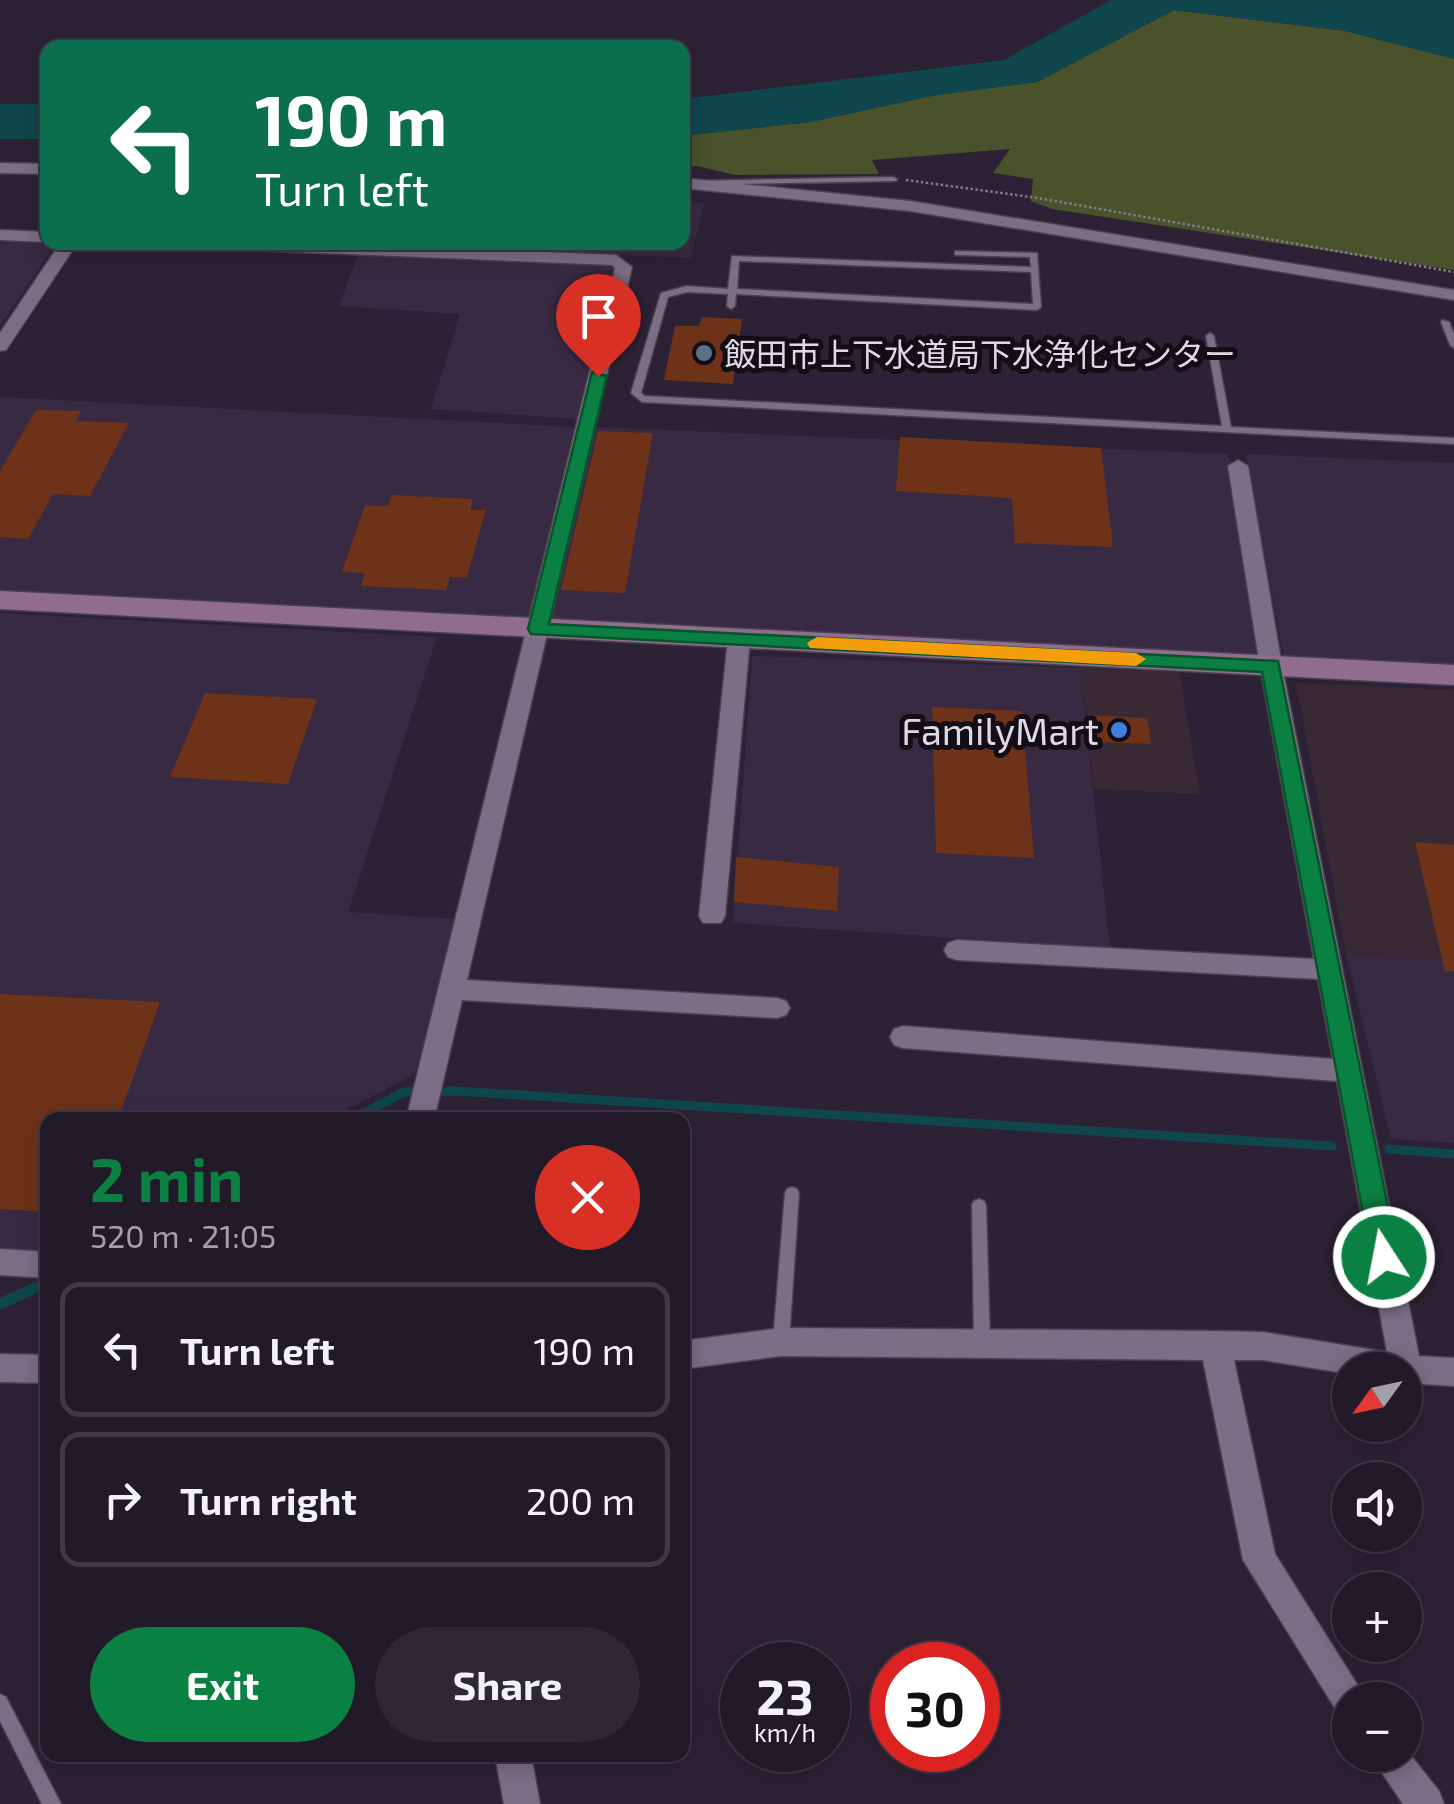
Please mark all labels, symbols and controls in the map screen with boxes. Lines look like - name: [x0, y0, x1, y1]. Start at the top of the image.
- text: 190 m: [255, 76, 448, 160]
- icon: left: [90, 80, 220, 210]
- text: Turn left: [255, 161, 429, 215]
- pin: [556, 274, 641, 377]
- icon: arrive: [571, 289, 626, 344]
- place label: 飯田市上下水道局下水浄化センター: [724, 334, 1236, 372]
- marker: 飯田市上下水道局下水浄化センター: [693, 342, 715, 364]
- place label: FamilyMart: [901, 707, 1099, 753]
- marker: FamilyMart: [1108, 719, 1130, 741]
- text: 2 min: [90, 1142, 243, 1214]
- button: close: [535, 1145, 640, 1250]
- position arrow: [1332, 1205, 1436, 1309]
- text: 520 m · 21:05: [90, 1216, 276, 1254]
- icon: left: [95, 1322, 150, 1377]
- text: Turn left: [180, 1327, 335, 1373]
- text: 190 m: [533, 1327, 635, 1373]
- north arrow: [1332, 1352, 1422, 1442]
- map controls: [1332, 1352, 1422, 1772]
- button: sound: [1332, 1462, 1422, 1552]
- icon: right: [95, 1472, 150, 1527]
- text: Turn right: [180, 1477, 357, 1523]
- text: 200 m: [526, 1477, 635, 1523]
- button: +: [1332, 1572, 1422, 1662]
- button: Exit: [90, 1627, 355, 1742]
- button: Share: [375, 1627, 640, 1742]
- speed limit sign: 30: [870, 1642, 1000, 1772]
- text: 23: [756, 1665, 814, 1725]
- button: −: [1332, 1682, 1422, 1772]
- text: km/h: [754, 1717, 816, 1747]

